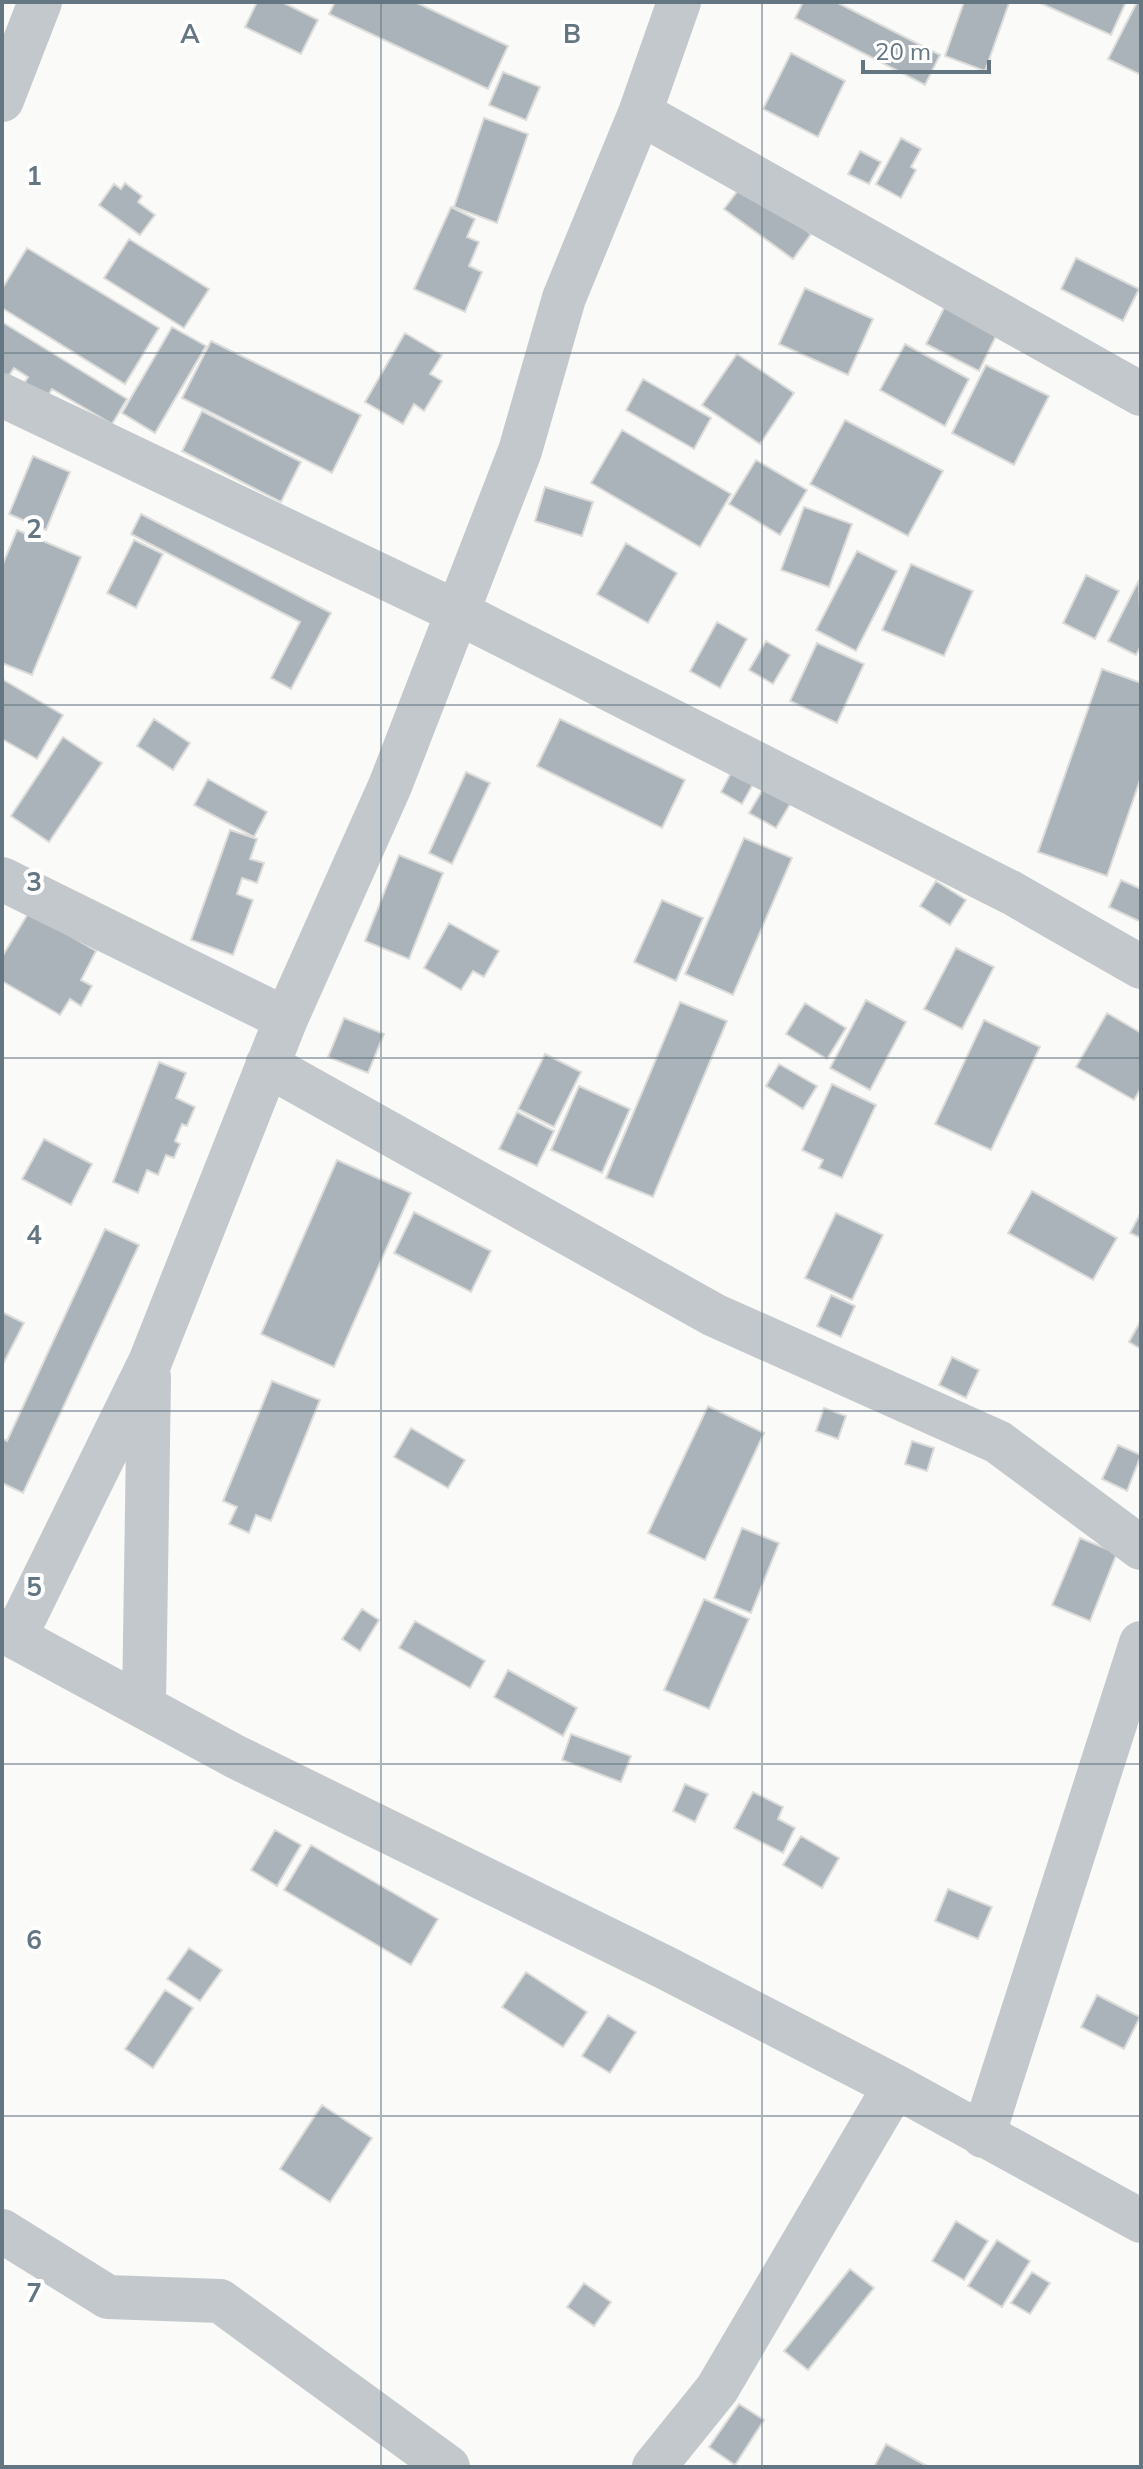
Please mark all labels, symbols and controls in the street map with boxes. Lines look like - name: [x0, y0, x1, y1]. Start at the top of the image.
- text: A: [180, 17, 200, 50]
- text: B: [563, 17, 581, 50]
- scale bar: [863, 24, 989, 74]
- text: 20 m: [875, 36, 931, 66]
- text: 1: [26, 159, 42, 192]
- text: 2: [26, 512, 42, 545]
- text: 3: [26, 865, 42, 898]
- text: 4: [26, 1218, 42, 1251]
- text: 5: [26, 1570, 42, 1603]
- text: 6: [26, 1923, 42, 1956]
- text: 7: [26, 2276, 42, 2309]

